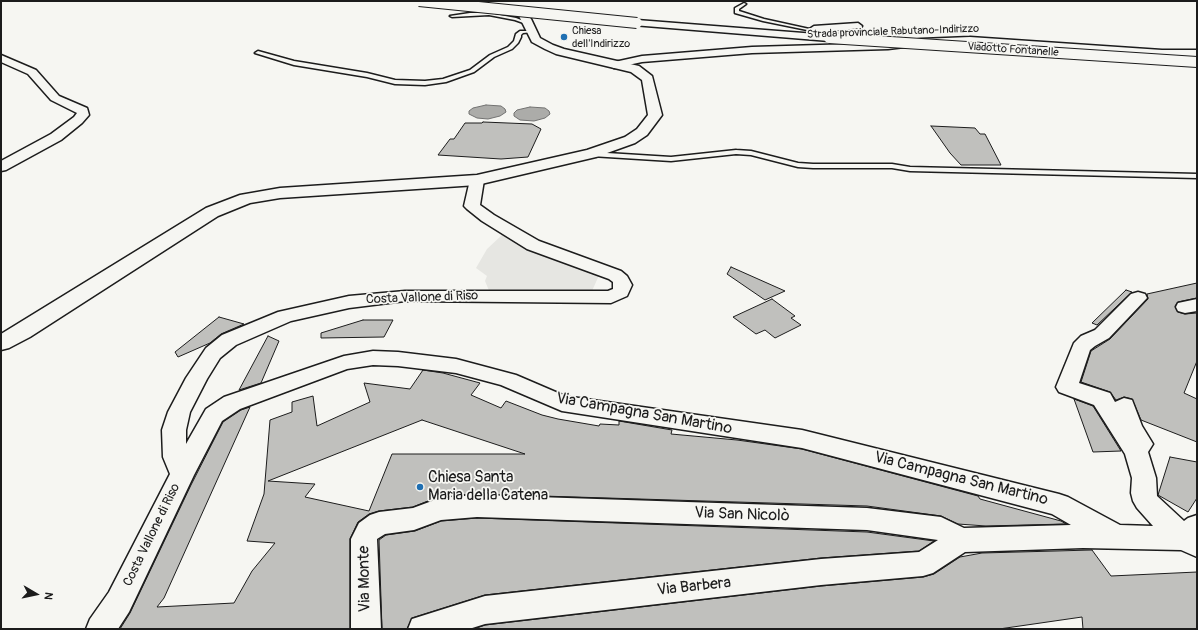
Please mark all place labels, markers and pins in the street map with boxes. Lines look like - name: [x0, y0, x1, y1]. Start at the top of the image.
- place label: Chiesa dell'Indirizzo: [572, 24, 630, 50]
- marker: Chiesa dell'Indirizzo: [559, 32, 569, 42]
- place label: Chiesa Santa Maria della Catena: [428, 468, 548, 506]
- marker: Chiesa Santa Maria della Catena: [415, 482, 425, 492]

